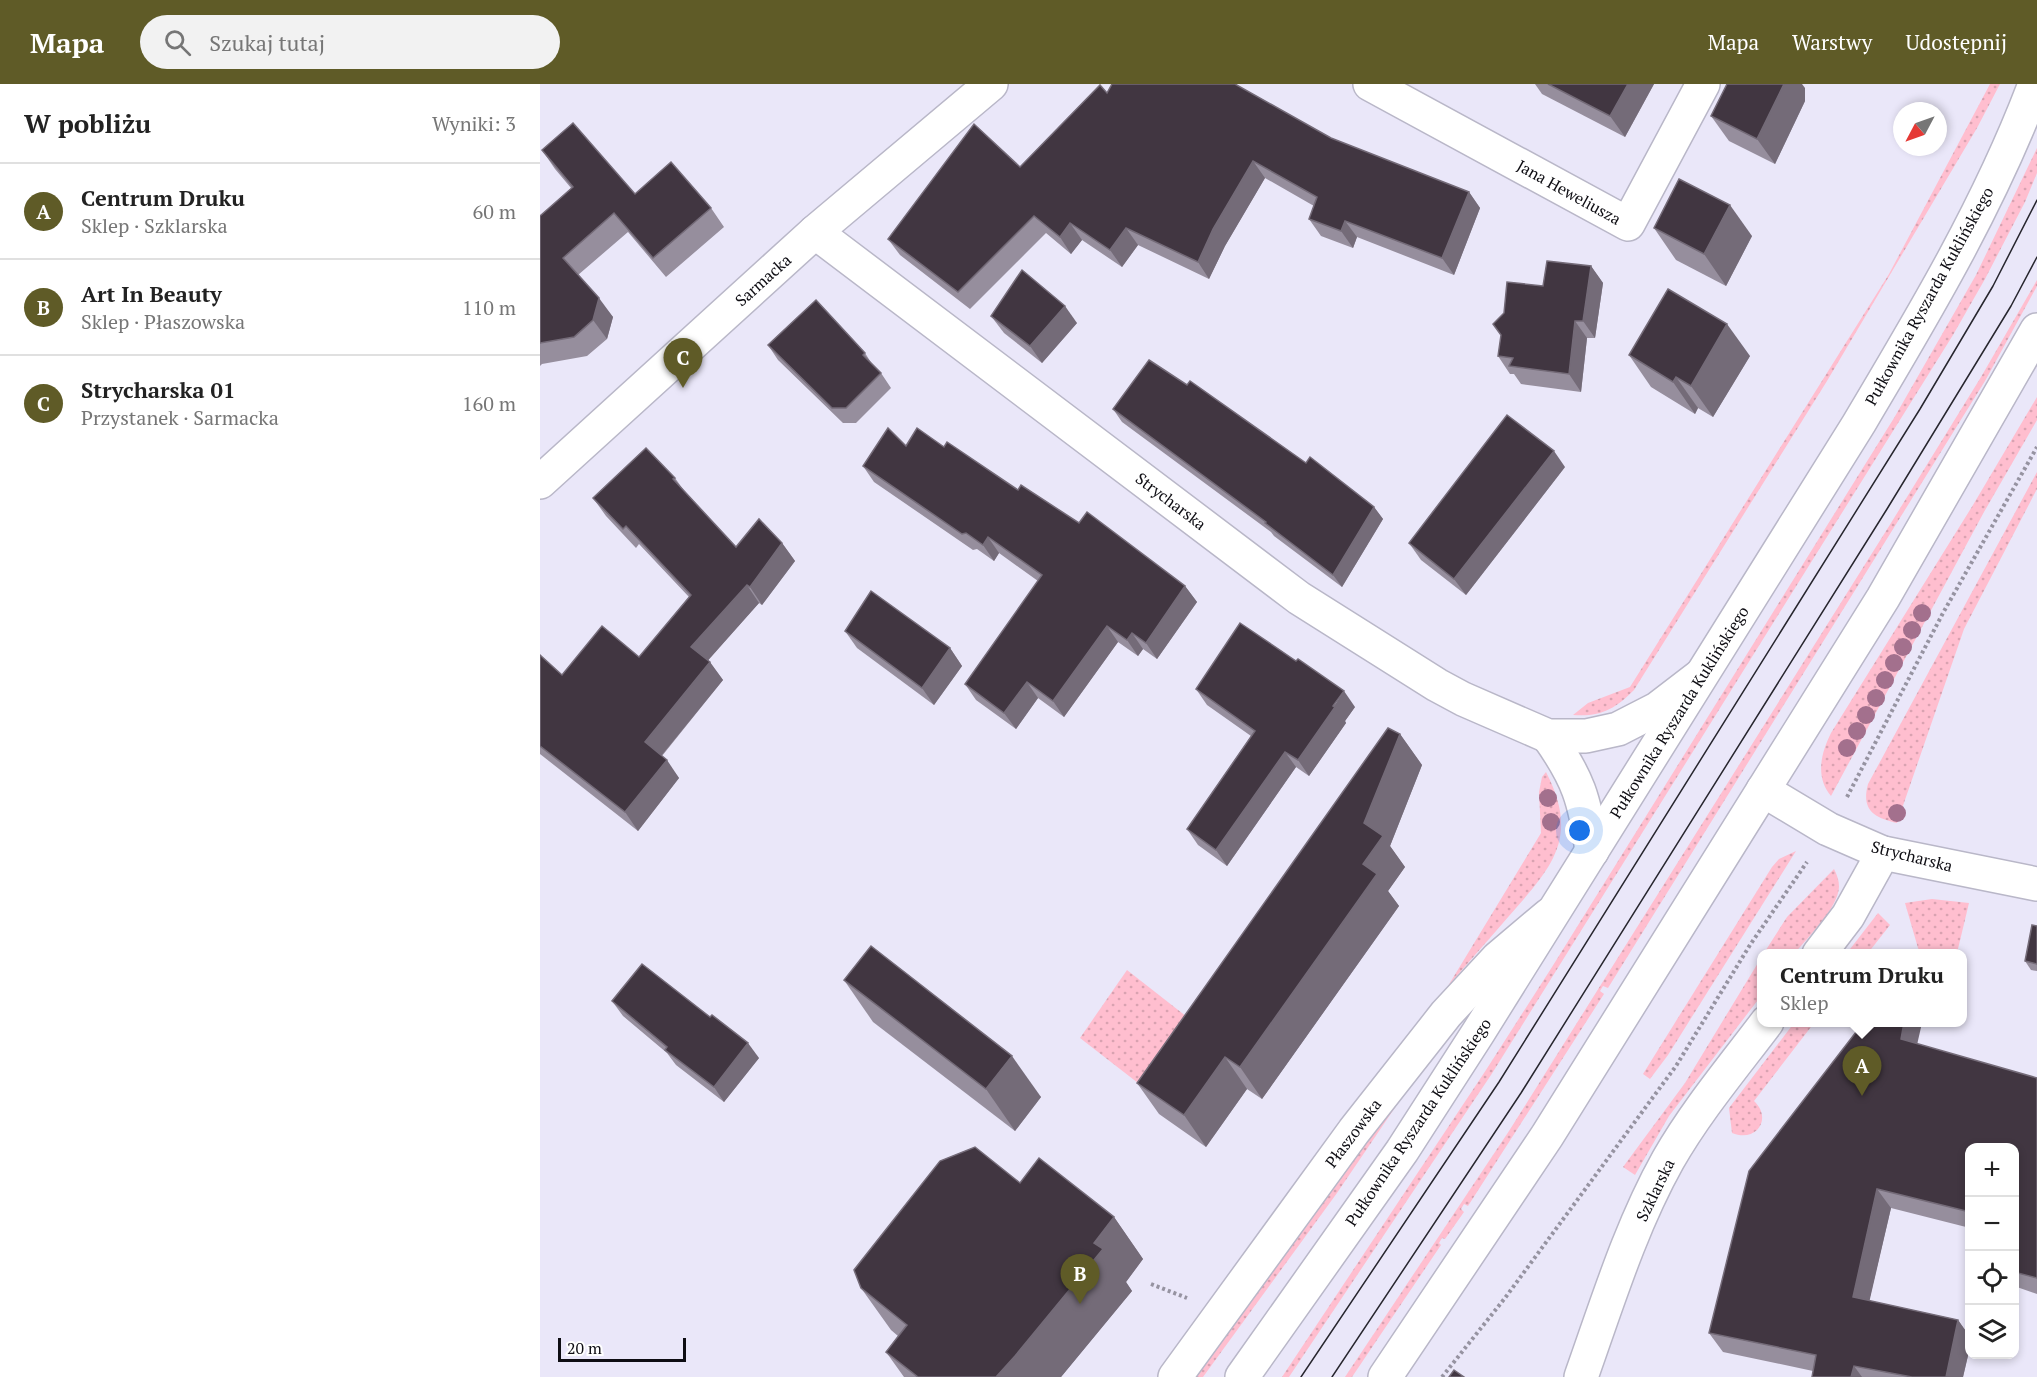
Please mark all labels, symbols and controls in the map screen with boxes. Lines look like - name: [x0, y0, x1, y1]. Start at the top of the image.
- search box: [140, 15, 560, 69]
- text: Mapa: [30, 24, 104, 61]
- icon: search: [161, 26, 194, 59]
- text: Szukaj tutaj: [209, 28, 325, 57]
- text: Mapa: [1708, 28, 1759, 56]
- text: Warstwy: [1792, 28, 1872, 56]
- text: Udostępnij: [1905, 28, 2007, 56]
- north arrow: [1893, 102, 1947, 156]
- text: W pobliżu: [24, 106, 151, 140]
- text: Wyniki: 3: [432, 110, 516, 137]
- street label: Jana Heweliusza: [1513, 154, 1625, 230]
- text: Centrum Druku: [81, 183, 245, 212]
- street label: Pułkownika Ryszarda Kuklińskiego: [1860, 183, 1998, 409]
- text: A: [36, 198, 51, 225]
- text: 60 m: [473, 198, 516, 225]
- text: Sklep · Szklarska: [81, 212, 228, 239]
- street label: Sarmacka: [730, 249, 796, 311]
- text: Art In Beauty: [81, 279, 222, 308]
- text: B: [37, 294, 50, 321]
- text: 110 m: [462, 294, 516, 321]
- text: Sklep · Płaszowska: [81, 308, 245, 335]
- pin: C: [664, 338, 702, 388]
- text: Strycharska 01: [81, 375, 235, 404]
- text: C: [37, 390, 50, 417]
- text: 160 m: [462, 390, 516, 417]
- text: Przystanek · Sarmacka: [81, 404, 279, 431]
- street label: Strycharska: [1131, 467, 1211, 535]
- street label: Pułkownika Ryszarda Kuklińskiego: [1604, 602, 1754, 822]
- your location: [1565, 816, 1594, 845]
- street label: Strycharska: [1869, 835, 1955, 877]
- popup: [1757, 949, 1967, 1027]
- text: Centrum Druku: [1780, 960, 1944, 989]
- text: Sklep: [1780, 989, 1828, 1016]
- street label: Pułkownika Ryszarda Kuklińskiego: [1340, 1014, 1496, 1230]
- pin: A: [1842, 1046, 1882, 1096]
- street label: Płaszowska: [1320, 1094, 1386, 1172]
- map controls: [1965, 1143, 2019, 1359]
- button: +: [1965, 1143, 2019, 1197]
- street label: Szklarska: [1630, 1155, 1680, 1225]
- button: −: [1965, 1197, 2019, 1251]
- button: locate: [1965, 1251, 2019, 1305]
- pin: B: [1060, 1254, 1100, 1304]
- button: layers: [1965, 1305, 2019, 1359]
- scale bar: [558, 1335, 686, 1362]
- text: 20 m: [567, 1337, 602, 1359]

